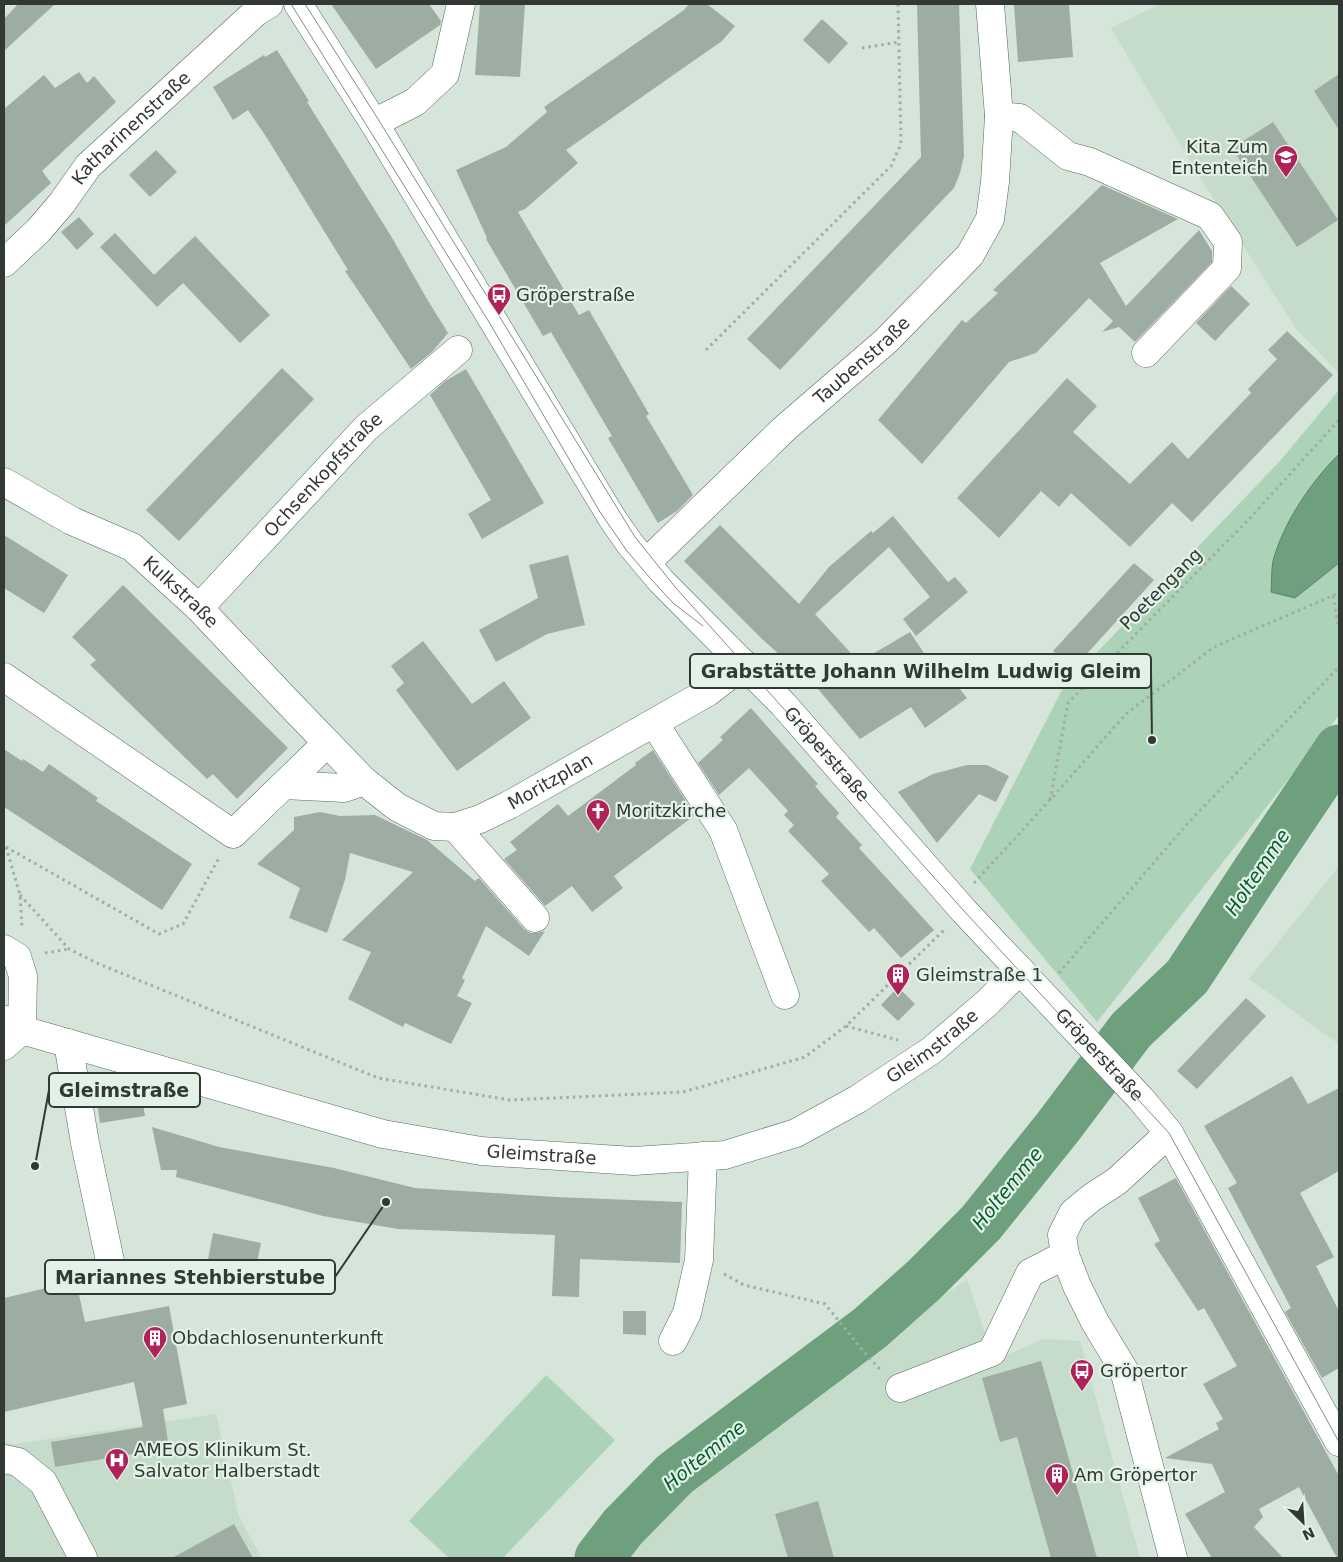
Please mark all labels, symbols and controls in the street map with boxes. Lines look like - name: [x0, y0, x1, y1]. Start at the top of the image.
- street label: Katharinenstraße: [67, 67, 194, 189]
- place label: Kita Zum Ententeich: [1171, 136, 1268, 178]
- school or university icon: Kita Zum Ententeich: [1273, 144, 1299, 178]
- bus stop icon: Gröperstraße: [486, 282, 512, 316]
- place label: Gröperstraße: [516, 284, 635, 305]
- street label: Taubenstraße: [808, 312, 914, 409]
- street label: Ochsenkopfstraße: [259, 408, 386, 541]
- street label: Poetengang: [1115, 543, 1206, 634]
- street label: Kulkstraße: [139, 551, 223, 632]
- callout: Grabstätte Johann Wilhelm Ludwig Gleim: [690, 654, 1151, 688]
- text: Grabstätte Johann Wilhelm Ludwig Gleim: [701, 660, 1141, 682]
- street label: Gröperstraße: [780, 702, 874, 806]
- street label: Moritzplan: [504, 749, 596, 814]
- church icon: Moritzkirche: [585, 798, 611, 832]
- place label: Moritzkirche: [616, 800, 726, 821]
- water label: Holtemme: [1220, 825, 1294, 919]
- building icon: Gleimstraße 1: [885, 962, 911, 996]
- place label: Gleimstraße 1: [916, 964, 1043, 985]
- street label: Gleimstraße: [882, 1004, 982, 1087]
- street label: Gröperstraße: [1051, 1004, 1148, 1105]
- callout: Gleimstraße: [49, 1073, 200, 1107]
- text: Gleimstraße: [59, 1079, 189, 1101]
- street label: Gleimstraße: [486, 1140, 597, 1169]
- water label: Holtemme: [967, 1143, 1047, 1233]
- callout: Mariannes Stehbierstube: [45, 1260, 335, 1294]
- text: Mariannes Stehbierstube: [55, 1266, 325, 1288]
- building icon: Obdachlosenunterkunft: [142, 1325, 168, 1359]
- place label: Obdachlosenunterkunft: [172, 1327, 383, 1348]
- bus stop icon: Gröpertor: [1069, 1358, 1095, 1392]
- place label: Gröpertor: [1100, 1360, 1188, 1381]
- water label: Holtemme: [659, 1415, 749, 1495]
- place label: AMEOS Klinikum St. Salvator Halberstadt: [134, 1439, 320, 1481]
- hospital icon: AMEOS Klinikum St. Salvator Halberstadt: [104, 1447, 130, 1481]
- building icon: Am Gröpertor: [1044, 1462, 1070, 1496]
- place label: Am Gröpertor: [1074, 1464, 1198, 1485]
- north arrow: [1278, 1497, 1328, 1547]
- text: N: [1300, 1524, 1317, 1544]

